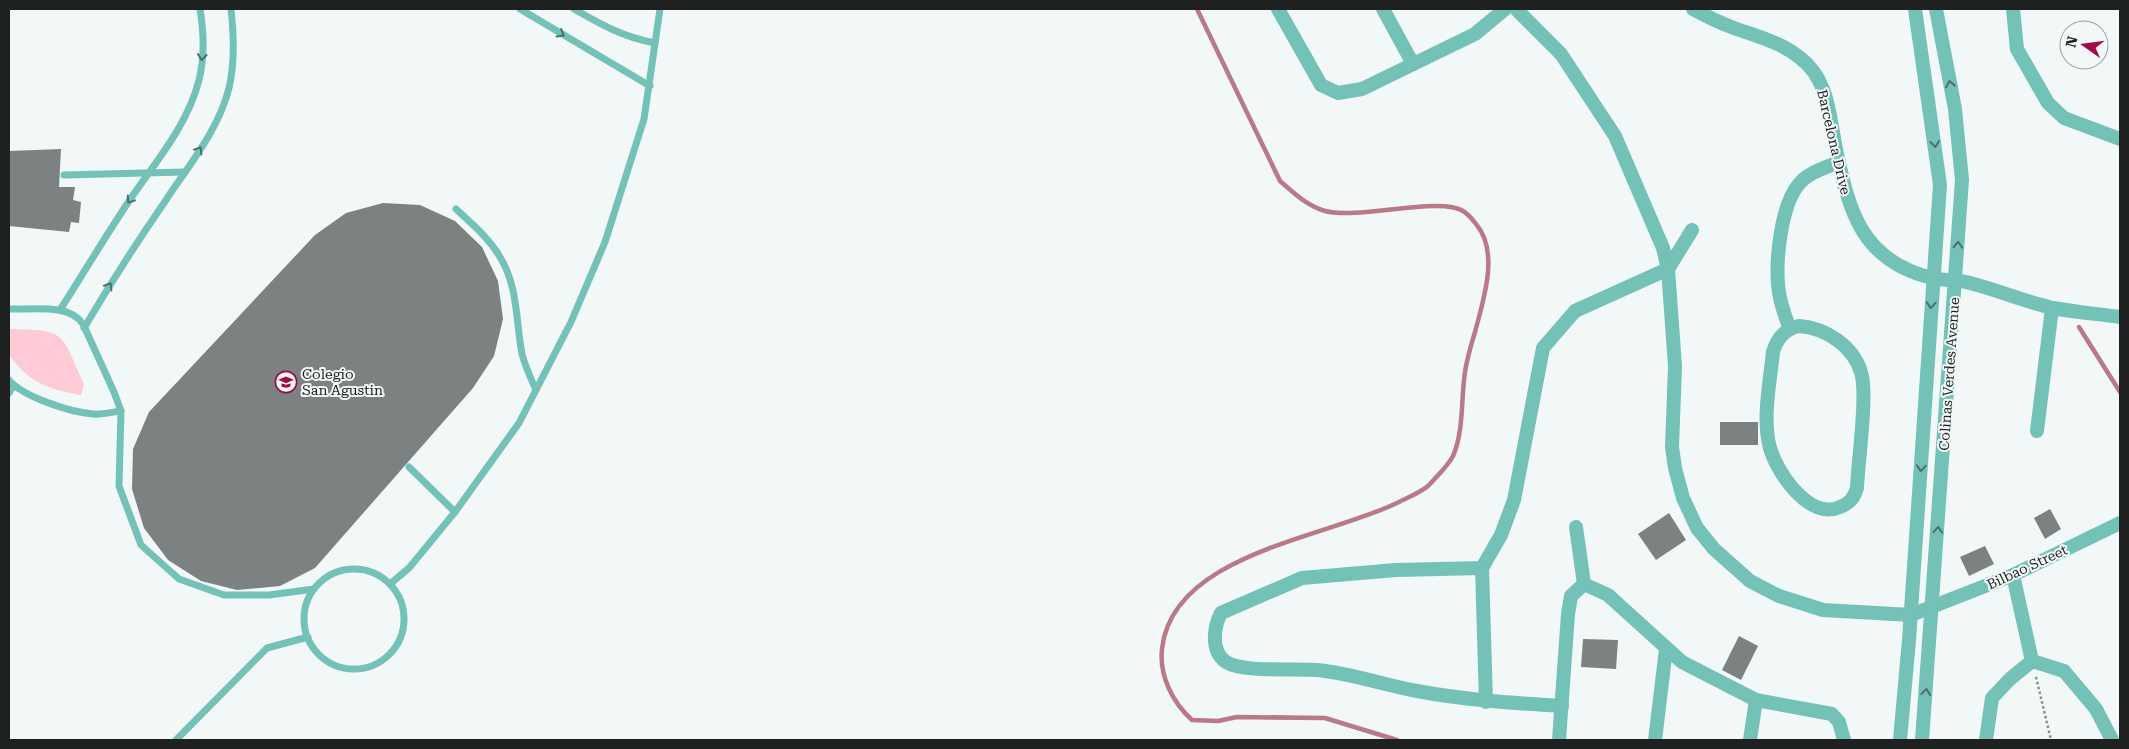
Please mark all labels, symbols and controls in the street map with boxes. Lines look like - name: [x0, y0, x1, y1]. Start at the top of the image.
- north arrow: [2059, 20, 2109, 70]
- one-way arrow: [556, 27, 565, 37]
- text: N: [2062, 34, 2081, 49]
- one-way arrow: [197, 53, 208, 61]
- one-way arrow: [1946, 79, 1956, 88]
- street label: Barcelona Drive: [1814, 88, 1854, 196]
- one-way arrow: [1929, 140, 1940, 148]
- one-way arrow: [193, 147, 202, 156]
- one-way arrow: [127, 194, 136, 204]
- one-way arrow: [1953, 241, 1964, 249]
- one-way arrow: [103, 282, 113, 291]
- street label: Colinas Verdes Avenue: [1936, 296, 1962, 451]
- one-way arrow: [1926, 302, 1937, 310]
- place label: Colegio San Agustin: [302, 366, 383, 398]
- school or university icon: Colegio San Agustin: [274, 370, 298, 394]
- one-way arrow: [1915, 464, 1926, 472]
- one-way arrow: [1932, 525, 1943, 533]
- street label: Bilbao Street: [1984, 541, 2070, 593]
- one-way arrow: [1920, 687, 1931, 695]

